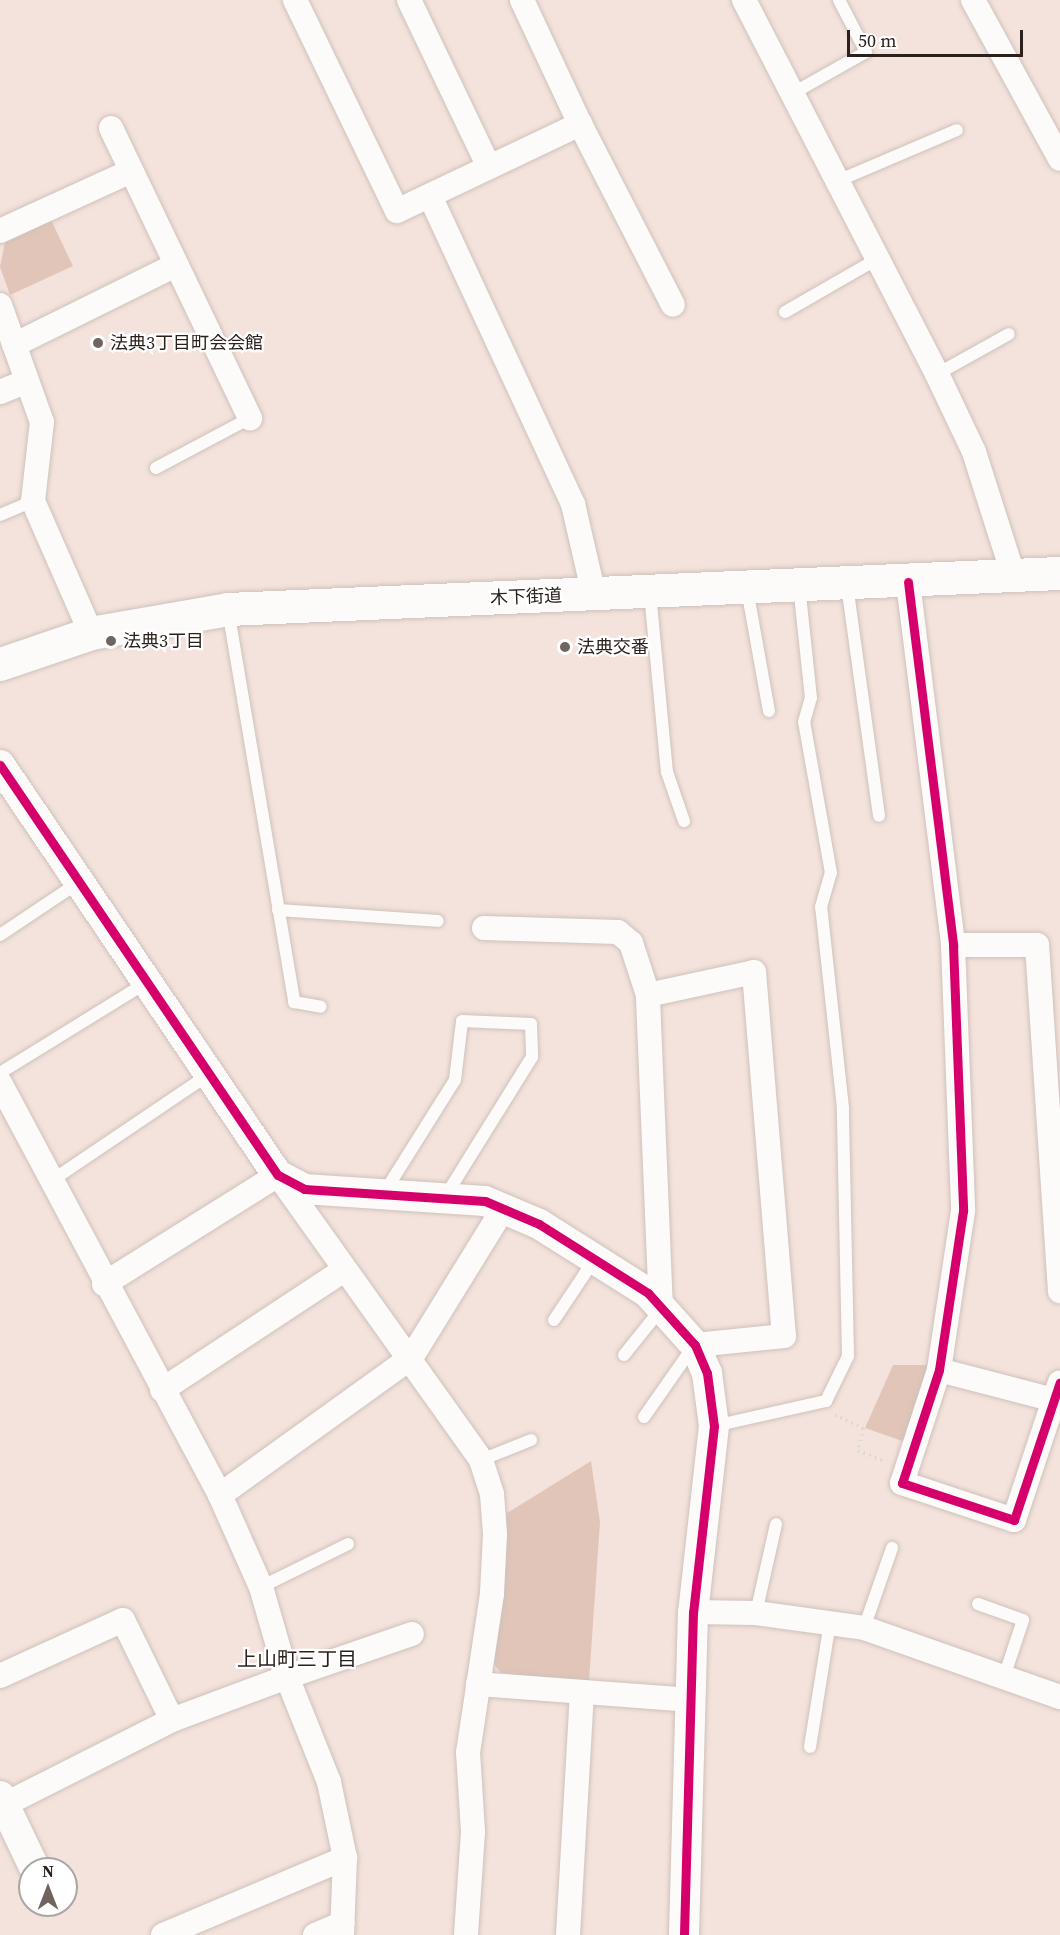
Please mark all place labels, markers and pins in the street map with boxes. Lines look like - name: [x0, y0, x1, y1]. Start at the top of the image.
- place label: 法典3丁目町会会館: [110, 332, 263, 354]
- marker: 法典3丁目町会会館: [91, 336, 105, 350]
- place label: 法典3丁目: [123, 630, 204, 652]
- marker: 法典3丁目: [104, 634, 118, 648]
- place label: 法典交番: [577, 636, 649, 658]
- marker: 法典交番: [558, 640, 572, 654]

